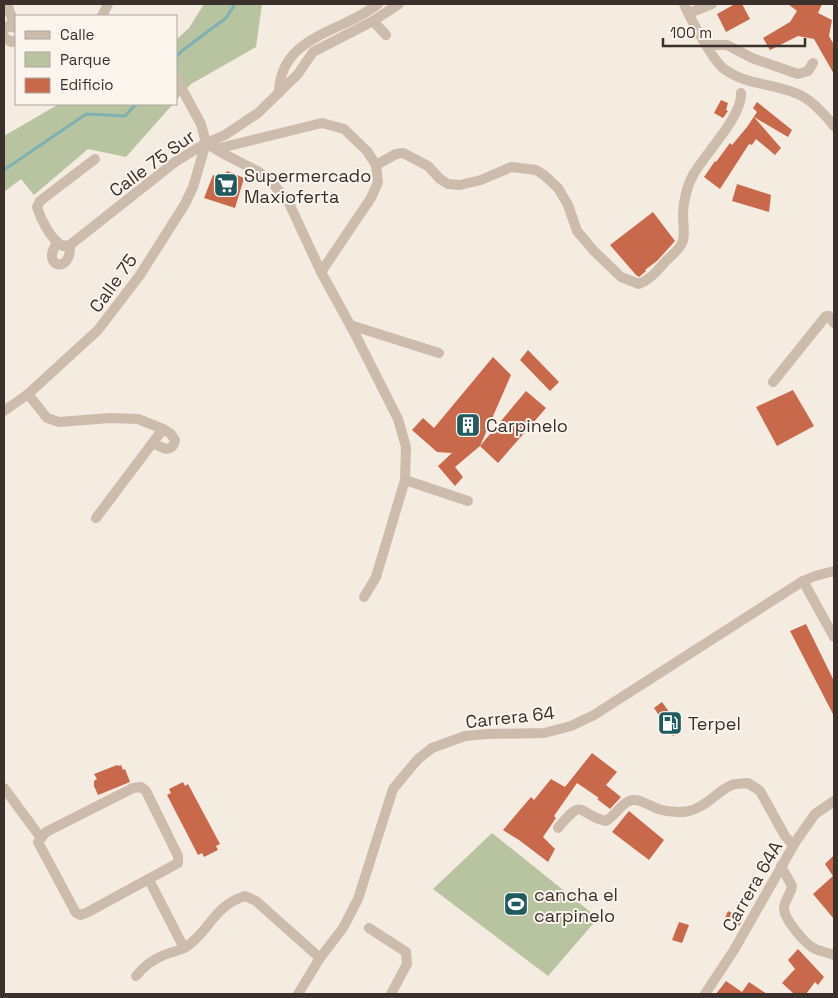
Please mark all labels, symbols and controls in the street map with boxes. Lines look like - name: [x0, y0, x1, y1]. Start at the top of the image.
- legend: [15, 15, 178, 105]
- scale bar: [663, 15, 806, 47]
- text: 100 m: [670, 23, 712, 42]
- text: Calle: [60, 25, 95, 44]
- text: Parque: [60, 50, 111, 69]
- text: Edificio: [60, 75, 114, 94]
- street label: Calle 75 Sur: [105, 124, 200, 202]
- place label: Supermercado Maxioferta: [244, 164, 371, 208]
- supermarket icon: Supermercado Maxioferta: [213, 172, 239, 198]
- street label: Calle 75: [84, 249, 142, 317]
- building icon: Carpinelo: [455, 412, 481, 438]
- place label: Carpinelo: [486, 414, 568, 437]
- street label: Carrera 64: [464, 701, 556, 733]
- fuel station icon: Terpel: [657, 710, 683, 736]
- place label: Terpel: [688, 712, 741, 735]
- street label: Carrera 64A: [717, 837, 787, 935]
- place label: cancha el carpinelo: [534, 883, 618, 927]
- sports icon: cancha el carpinelo: [503, 891, 529, 917]

